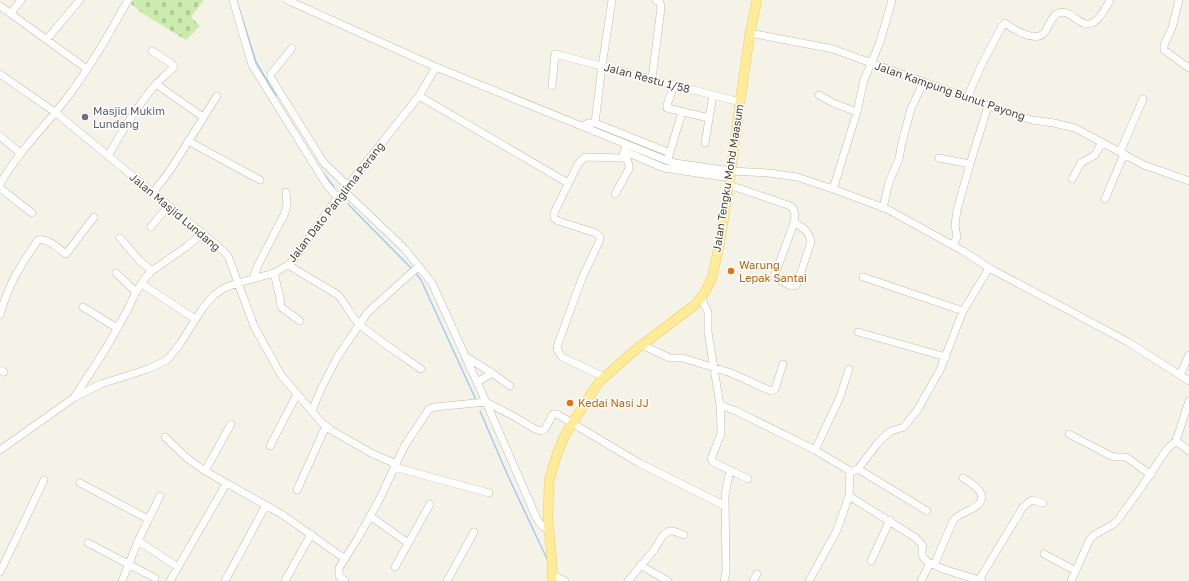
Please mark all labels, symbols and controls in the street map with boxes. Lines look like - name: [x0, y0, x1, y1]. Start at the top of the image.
- street label: Jalan Kampung Bunut Payong: [873, 59, 1027, 122]
- street label: Jalan Restu 1/58: [603, 60, 692, 95]
- street label: Jalan Tengku Mohd Maasum: [709, 103, 746, 253]
- place label: Masjid Mukim Lundang: [93, 104, 165, 130]
- marker: Masjid Mukim Lundang: [80, 112, 90, 122]
- street label: Jalan Dato Panglima Perang: [285, 139, 386, 264]
- street label: Jalan Masjid Lundang: [127, 170, 223, 253]
- place label: Warung Lepak Santai: [739, 258, 807, 284]
- marker: Warung Lepak Santai: [726, 266, 736, 276]
- place label: Kedai Nasi JJ: [578, 396, 649, 409]
- marker: Kedai Nasi JJ: [565, 398, 575, 408]

